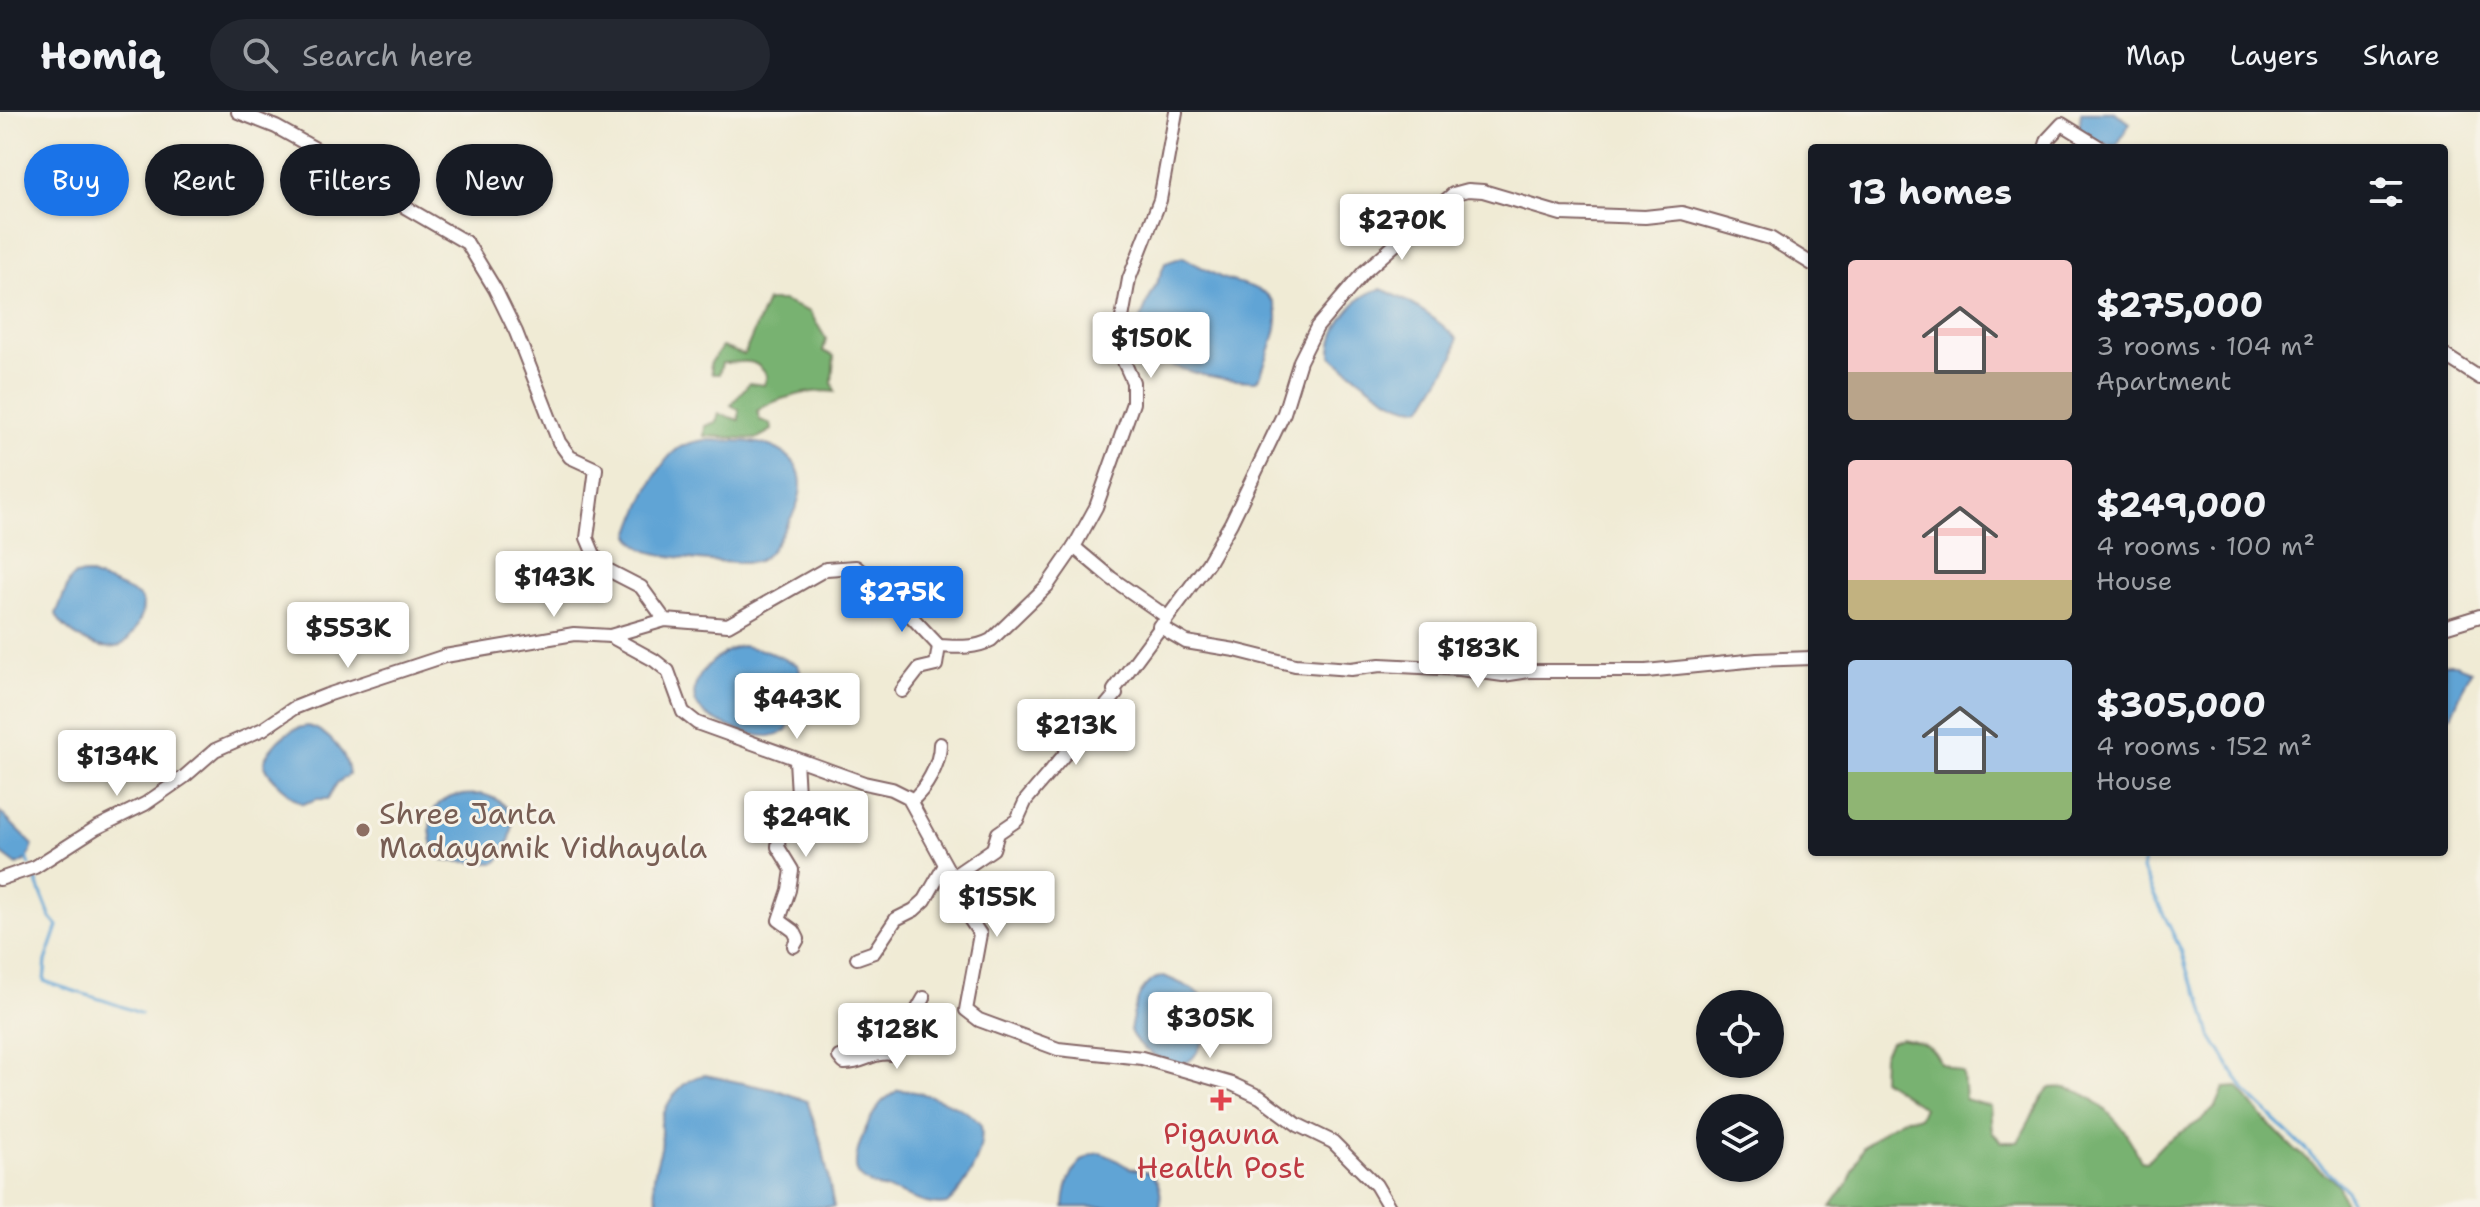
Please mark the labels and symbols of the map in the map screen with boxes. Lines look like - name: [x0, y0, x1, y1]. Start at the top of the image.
- pin: $270K: [1346, 194, 1458, 262]
- pin: $150K: [1095, 312, 1207, 380]
- pin: $143K: [498, 551, 610, 619]
- pin: $275K: [846, 566, 958, 634]
- pin: $553K: [292, 602, 404, 670]
- pin: $183K: [1422, 622, 1534, 690]
- pin: $443K: [741, 673, 853, 741]
- pin: $213K: [1020, 699, 1132, 767]
- pin: $134K: [61, 730, 173, 798]
- pin: $249K: [750, 791, 862, 859]
- place label: Shree Janta Madayamik Vidhayala: [379, 793, 708, 868]
- marker: Shree Janta Madayamik Vidhayala: [354, 821, 372, 839]
- pin: $155K: [941, 871, 1053, 939]
- pin: $305K: [1154, 992, 1266, 1060]
- pin: $128K: [841, 1003, 953, 1071]
- marker: Pigauna Health Post: [1210, 1089, 1232, 1111]
- place label: Pigauna Health Post: [1137, 1113, 1305, 1188]

